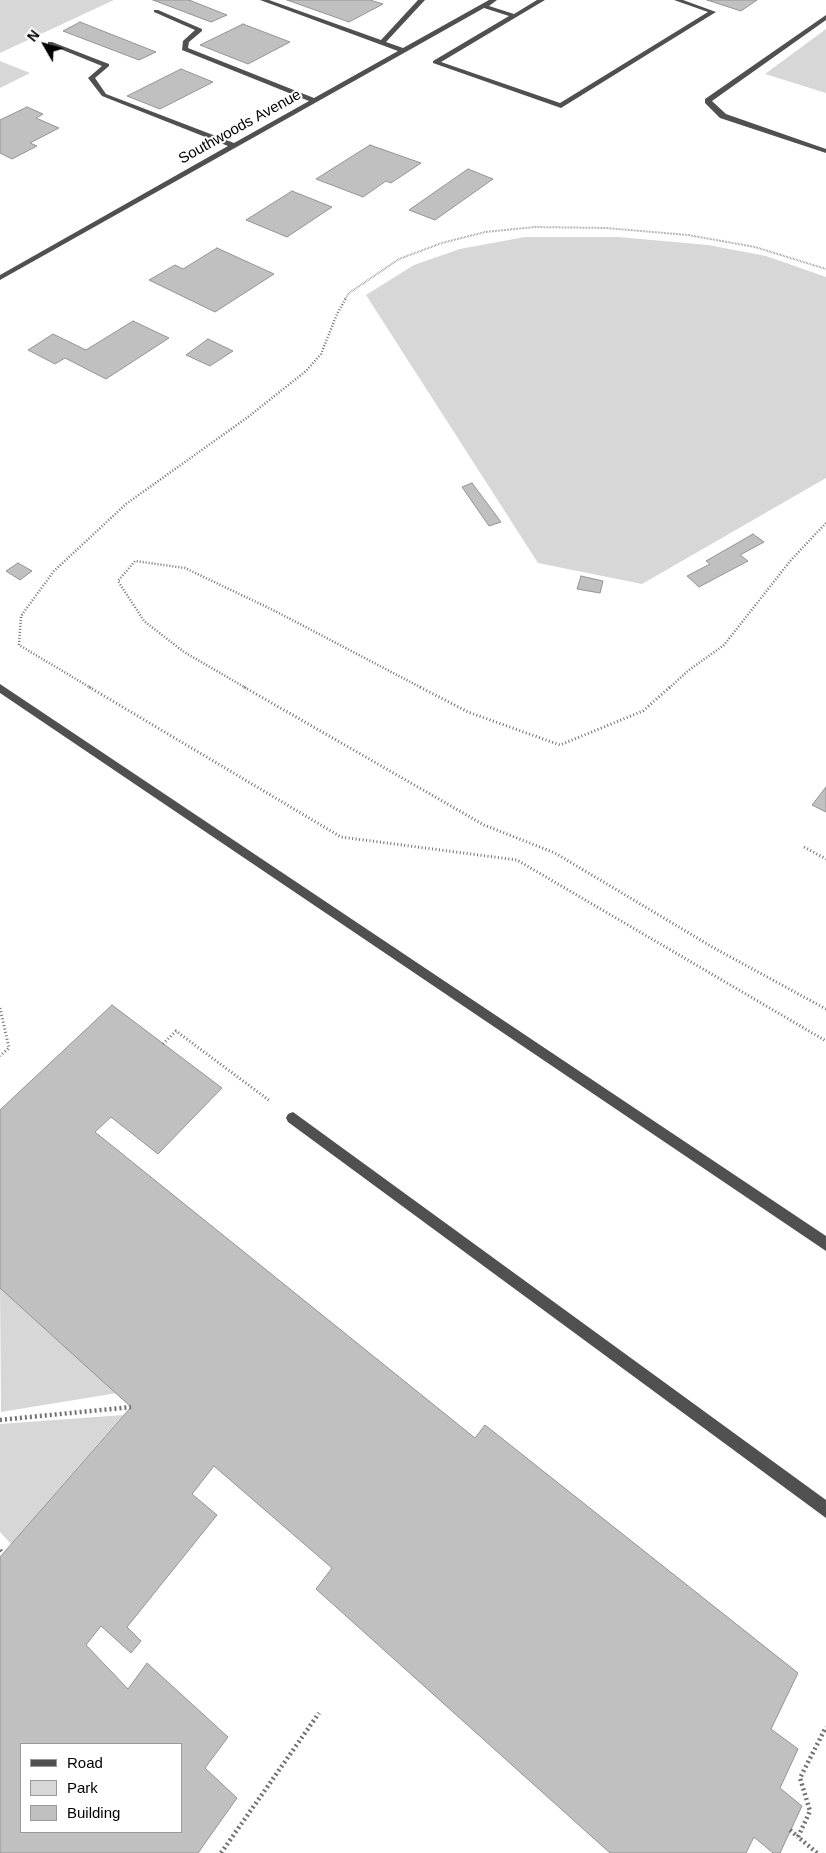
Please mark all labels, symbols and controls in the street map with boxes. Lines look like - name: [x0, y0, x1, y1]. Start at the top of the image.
- north arrow: [20, 20, 70, 70]
- text: N: [24, 27, 43, 45]
- street label: Southwoods Avenue: [176, 86, 304, 168]
- legend: [20, 1743, 182, 1833]
- text: Road: [67, 1754, 103, 1771]
- text: Park: [67, 1779, 98, 1796]
- text: Building: [67, 1804, 120, 1821]

